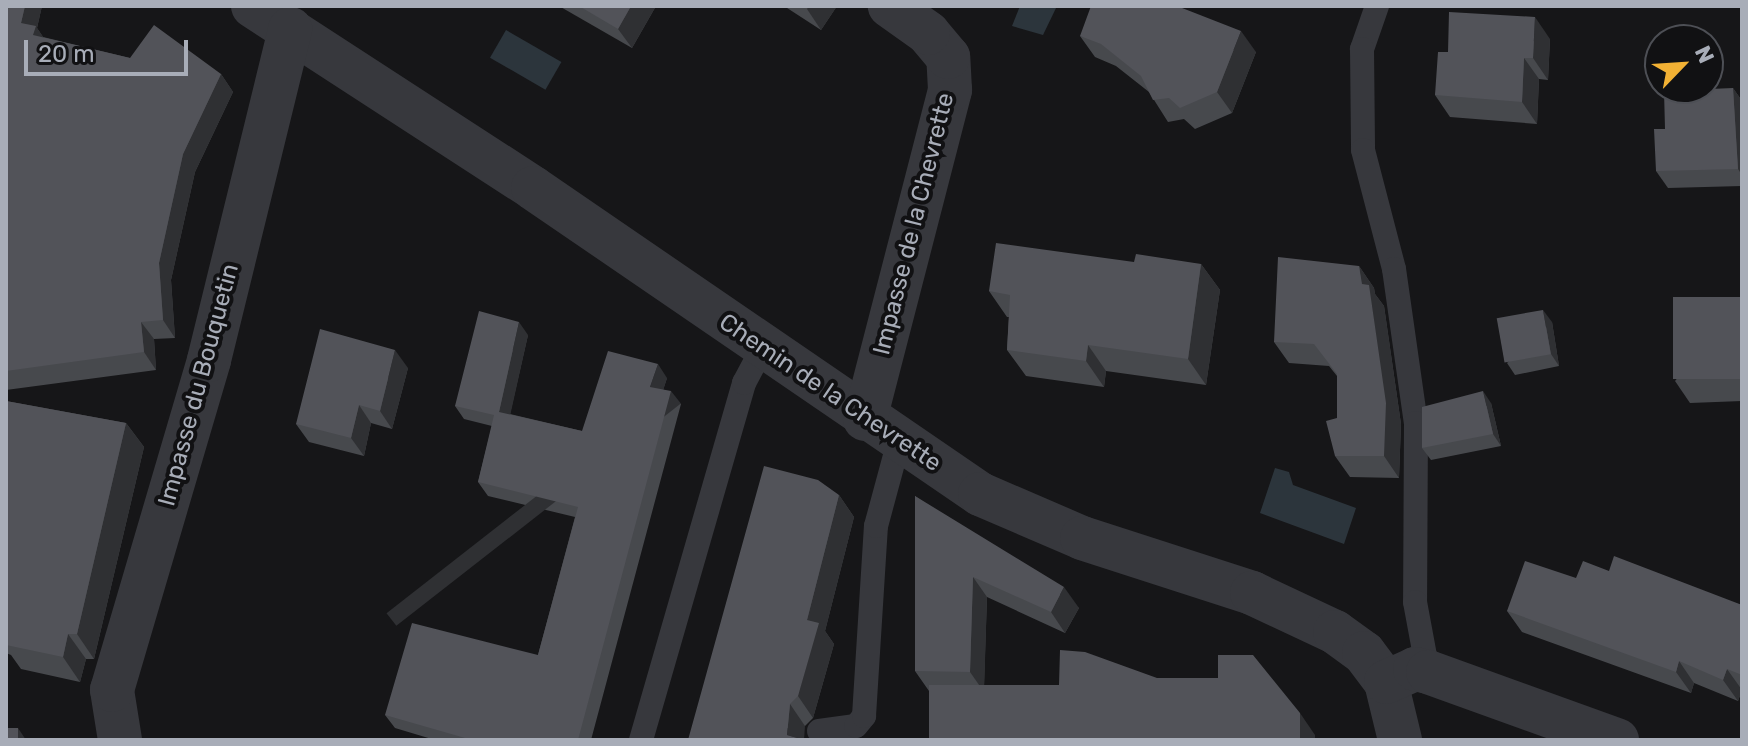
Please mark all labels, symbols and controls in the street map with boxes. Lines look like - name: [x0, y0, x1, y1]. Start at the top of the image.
- scale bar: [28, 24, 192, 74]
- north arrow: [1644, 24, 1724, 104]
- text: 20 m: [38, 40, 95, 68]
- text: N: [1689, 42, 1720, 67]
- street label: Impasse de la Chevrette: [867, 90, 961, 358]
- street label: Impasse du Bouquetin: [153, 261, 245, 509]
- street label: Chemin de la Chevrette: [714, 308, 946, 478]

